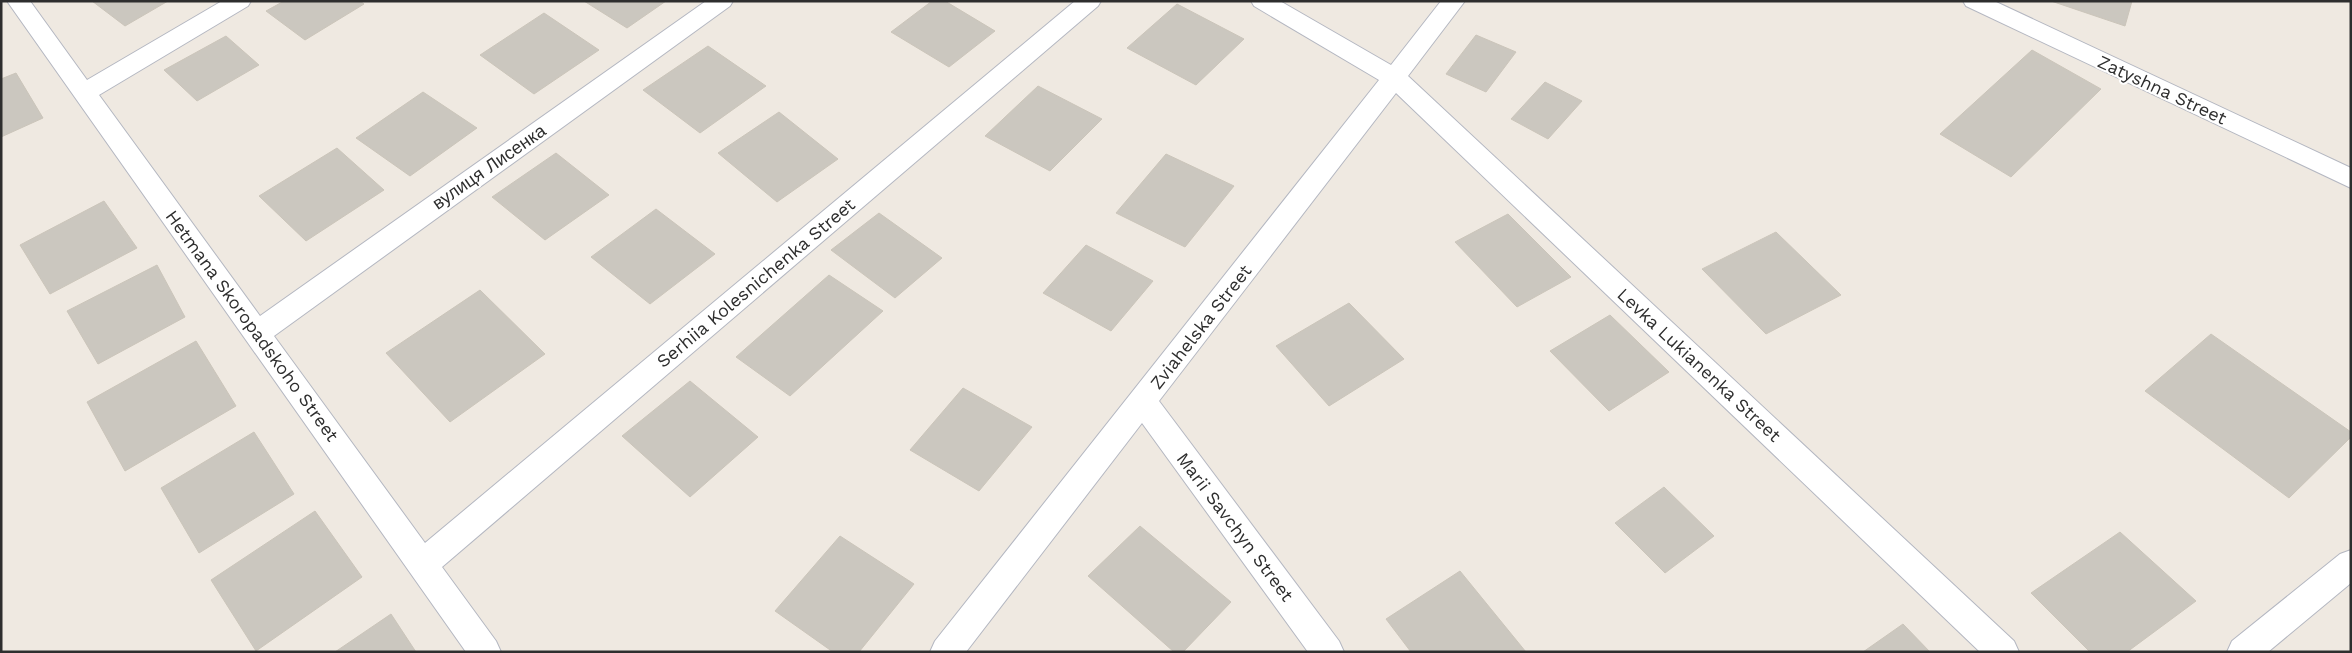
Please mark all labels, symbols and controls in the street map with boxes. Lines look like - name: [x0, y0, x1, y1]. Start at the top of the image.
- street label: Zatyshna Street: [2094, 51, 2230, 129]
- street label: вулиця Лисенка: [428, 119, 550, 214]
- street label: Serhiia Kolesnichenka Street: [652, 193, 859, 372]
- street label: Hetmana Skoropadskoho Street: [162, 206, 344, 446]
- street label: Zviahelska Street: [1146, 260, 1256, 393]
- street label: Levka Lukianenka Street: [1613, 283, 1786, 446]
- street label: Marii Savchyn Street: [1173, 448, 1298, 606]

